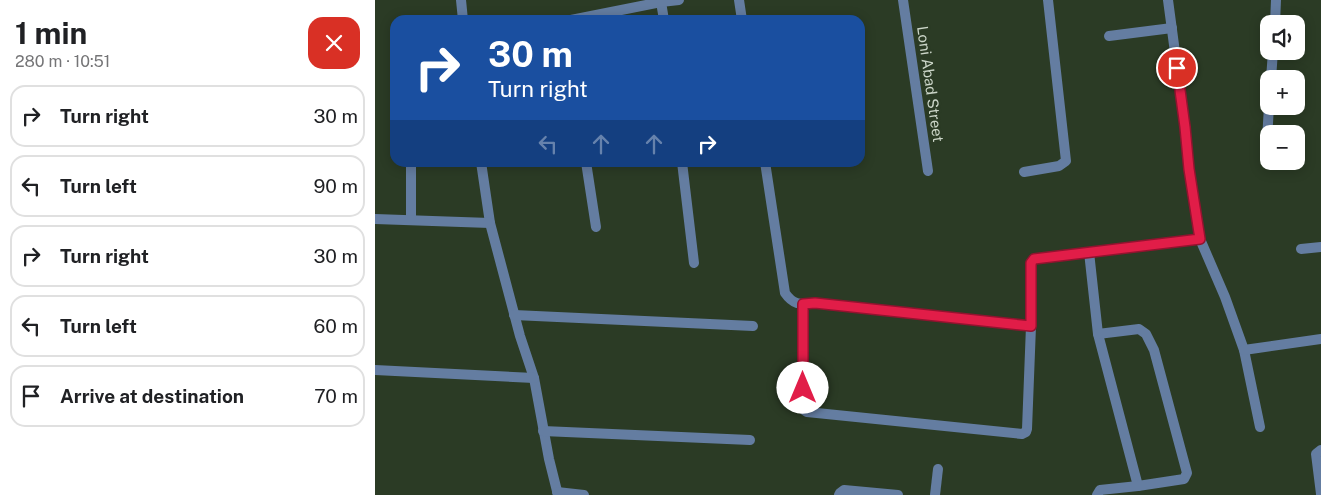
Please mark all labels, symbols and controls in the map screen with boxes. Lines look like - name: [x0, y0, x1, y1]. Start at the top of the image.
- text: 1 min: [15, 15, 87, 51]
- map controls: [1260, 15, 1305, 170]
- button: sound: [1260, 15, 1305, 60]
- button: close: [308, 17, 360, 69]
- street label: Loni Abad Street: [914, 25, 947, 143]
- text: 30 m: [488, 34, 573, 75]
- icon: right: [405, 35, 470, 100]
- pin: [1156, 47, 1198, 89]
- text: 280 m · 10:51: [15, 52, 110, 71]
- icon: arrive: [1163, 54, 1191, 82]
- button: +: [1260, 70, 1305, 115]
- text: Turn right: [488, 76, 588, 102]
- icon: right: [17, 102, 45, 130]
- text: Turn right: [60, 105, 149, 127]
- text: 30 m: [313, 105, 358, 127]
- button: −: [1260, 125, 1305, 170]
- icon: left: [534, 130, 562, 158]
- icon: ahead: [587, 130, 615, 158]
- icon: ahead: [640, 130, 668, 158]
- icon: right: [693, 130, 721, 158]
- icon: left: [17, 172, 45, 200]
- text: Turn left: [60, 175, 137, 197]
- text: 90 m: [314, 175, 358, 197]
- icon: right: [17, 242, 45, 270]
- text: Turn right: [60, 245, 149, 267]
- text: 30 m: [313, 245, 358, 267]
- icon: left: [17, 312, 45, 340]
- text: Turn left: [60, 315, 137, 337]
- text: 60 m: [314, 315, 358, 337]
- position arrow: [776, 361, 828, 413]
- icon: arrive: [17, 382, 45, 410]
- text: Arrive at destination: [60, 385, 244, 407]
- text: 70 m: [314, 385, 358, 407]

